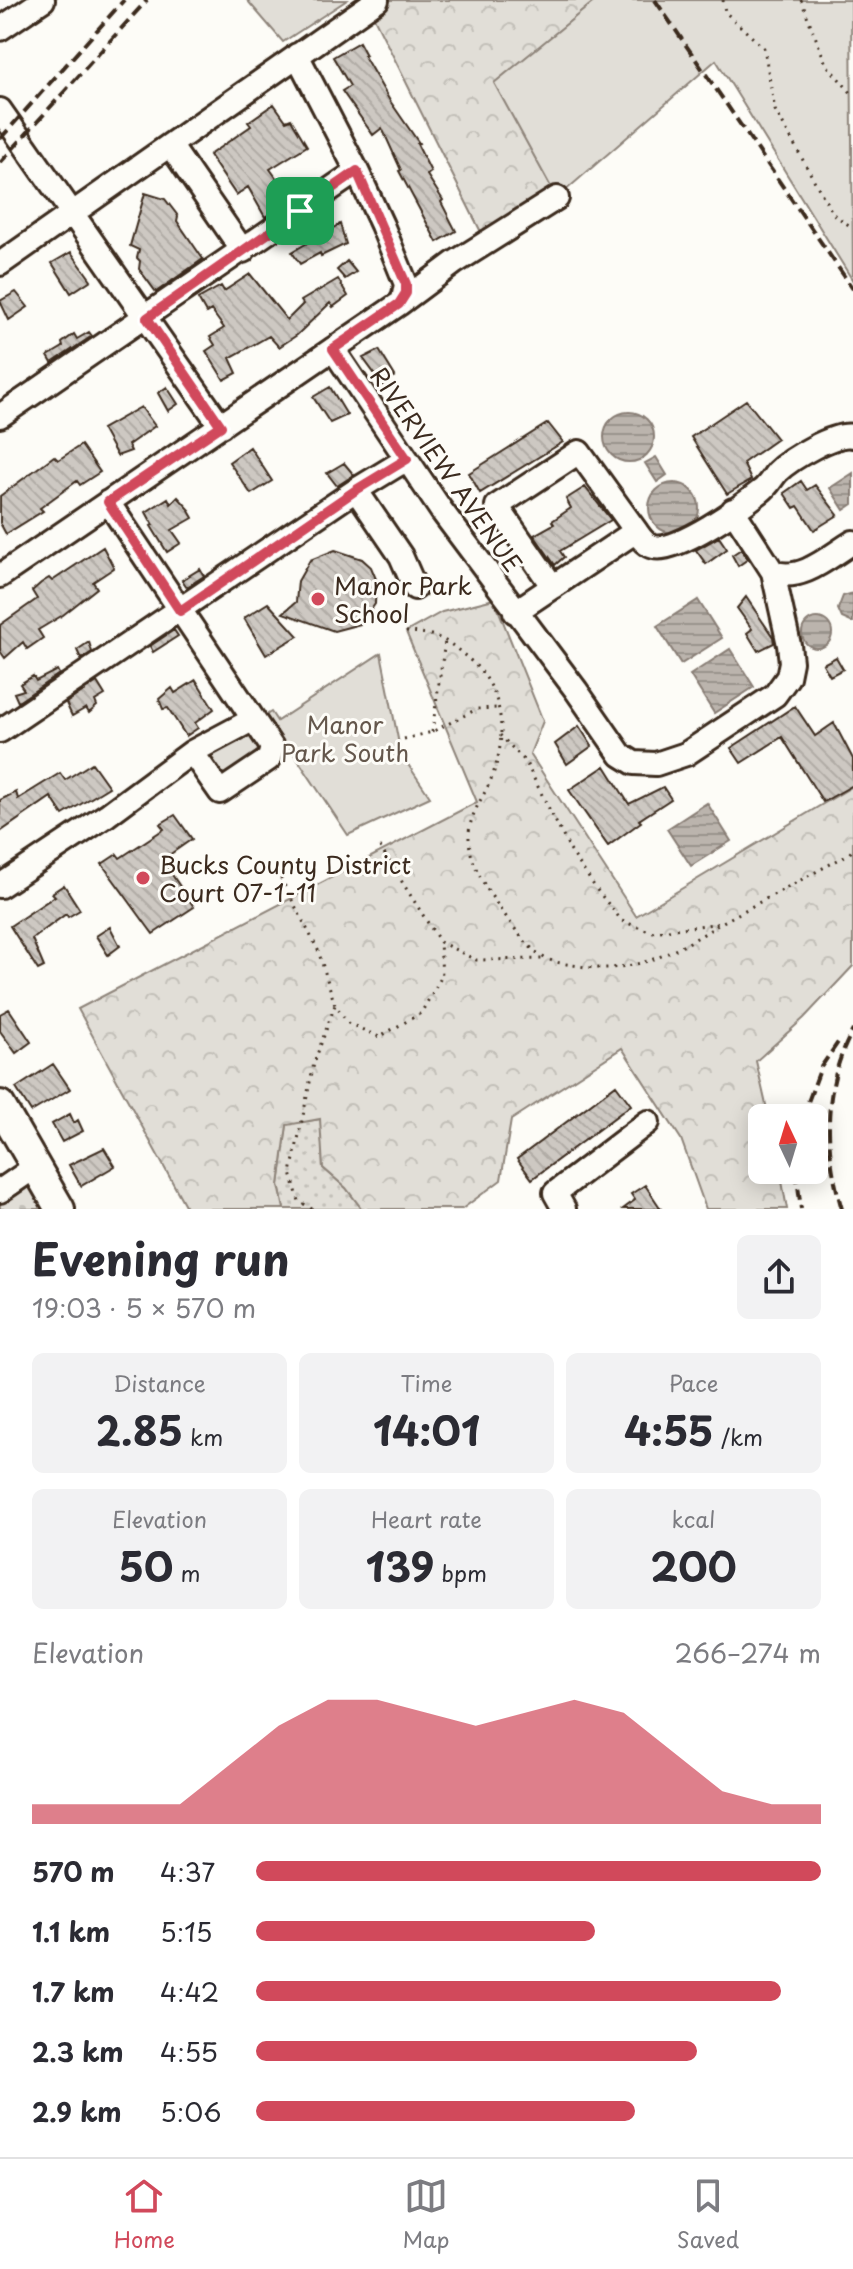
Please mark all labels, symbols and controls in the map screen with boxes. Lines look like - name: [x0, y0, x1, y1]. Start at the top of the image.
- pin: [266, 177, 334, 245]
- icon: arrive: [278, 189, 322, 233]
- street label: RIVERVIEW AVENUE: [363, 359, 531, 579]
- place label: Manor Park School: [334, 567, 472, 631]
- marker: Manor Park School: [309, 590, 327, 608]
- park label: Manor Park South: [281, 706, 409, 770]
- place label: Bucks County District Court 07-1-11: [159, 846, 411, 910]
- marker: Bucks County District Court 07-1-11: [134, 869, 152, 887]
- north arrow: [748, 1104, 828, 1184]
- map controls: [748, 1104, 828, 1184]
- text: Evening run: [32, 1225, 290, 1291]
- button: share: [737, 1235, 821, 1319]
- text: 19:03 · 5 × 570 m: [32, 1288, 256, 1327]
- text: Distance: [113, 1366, 206, 1399]
- text: Time: [401, 1366, 453, 1399]
- text: Pace: [669, 1366, 718, 1399]
- text: 2.85: [96, 1399, 183, 1460]
- text: 14:01: [373, 1399, 480, 1460]
- text: 4:55: [624, 1399, 714, 1460]
- text: km: [183, 1420, 223, 1453]
- text: /km: [714, 1420, 763, 1453]
- text: Elevation: [112, 1502, 207, 1535]
- text: Heart rate: [371, 1502, 482, 1535]
- text: kcal: [672, 1502, 715, 1535]
- text: 50: [118, 1535, 173, 1596]
- text: 139: [366, 1535, 434, 1596]
- text: 200: [650, 1535, 737, 1596]
- text: m: [173, 1556, 201, 1589]
- text: bpm: [434, 1556, 487, 1589]
- text: Elevation: [32, 1633, 144, 1672]
- text: 266–274 m: [674, 1633, 821, 1672]
- text: 570 m: [32, 1852, 115, 1891]
- text: 4:37: [160, 1852, 215, 1891]
- text: 1.1 km: [32, 1912, 110, 1951]
- text: 5:15: [160, 1912, 213, 1951]
- text: 1.7 km: [32, 1972, 115, 2011]
- text: 4:42: [160, 1972, 219, 2011]
- text: 2.3 km: [32, 2032, 124, 2071]
- text: 4:55: [160, 2032, 218, 2071]
- text: 2.9 km: [32, 2092, 122, 2131]
- text: 5:06: [160, 2092, 221, 2131]
- tab: Home: [114, 2174, 175, 2255]
- tab: Map: [402, 2174, 449, 2255]
- tab: Saved: [677, 2174, 739, 2255]

